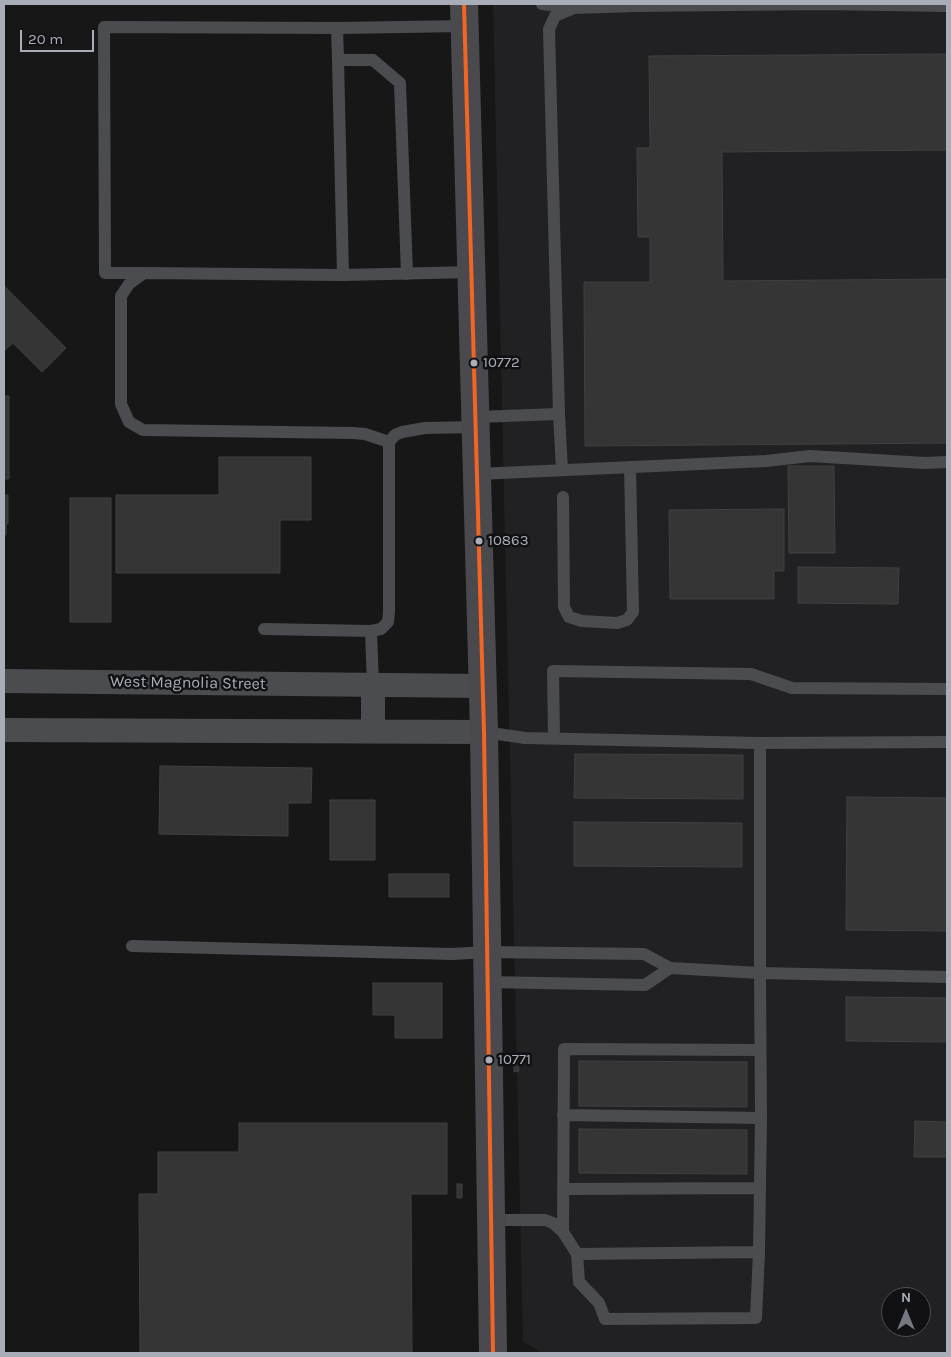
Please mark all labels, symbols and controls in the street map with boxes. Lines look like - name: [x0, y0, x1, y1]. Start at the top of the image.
- scale bar: [22, 20, 96, 52]
- text: 20 m: [28, 30, 63, 48]
- place label: 10772: [483, 354, 520, 372]
- marker: 10772: [469, 358, 479, 368]
- place label: 10863: [488, 532, 529, 550]
- marker: 10863: [474, 536, 484, 546]
- street label: West Magnolia Street: [110, 672, 266, 694]
- place label: 10771: [498, 1051, 531, 1069]
- marker: 10771: [484, 1055, 494, 1065]
- north arrow: [881, 1287, 931, 1337]
- text: N: [901, 1289, 911, 1306]

